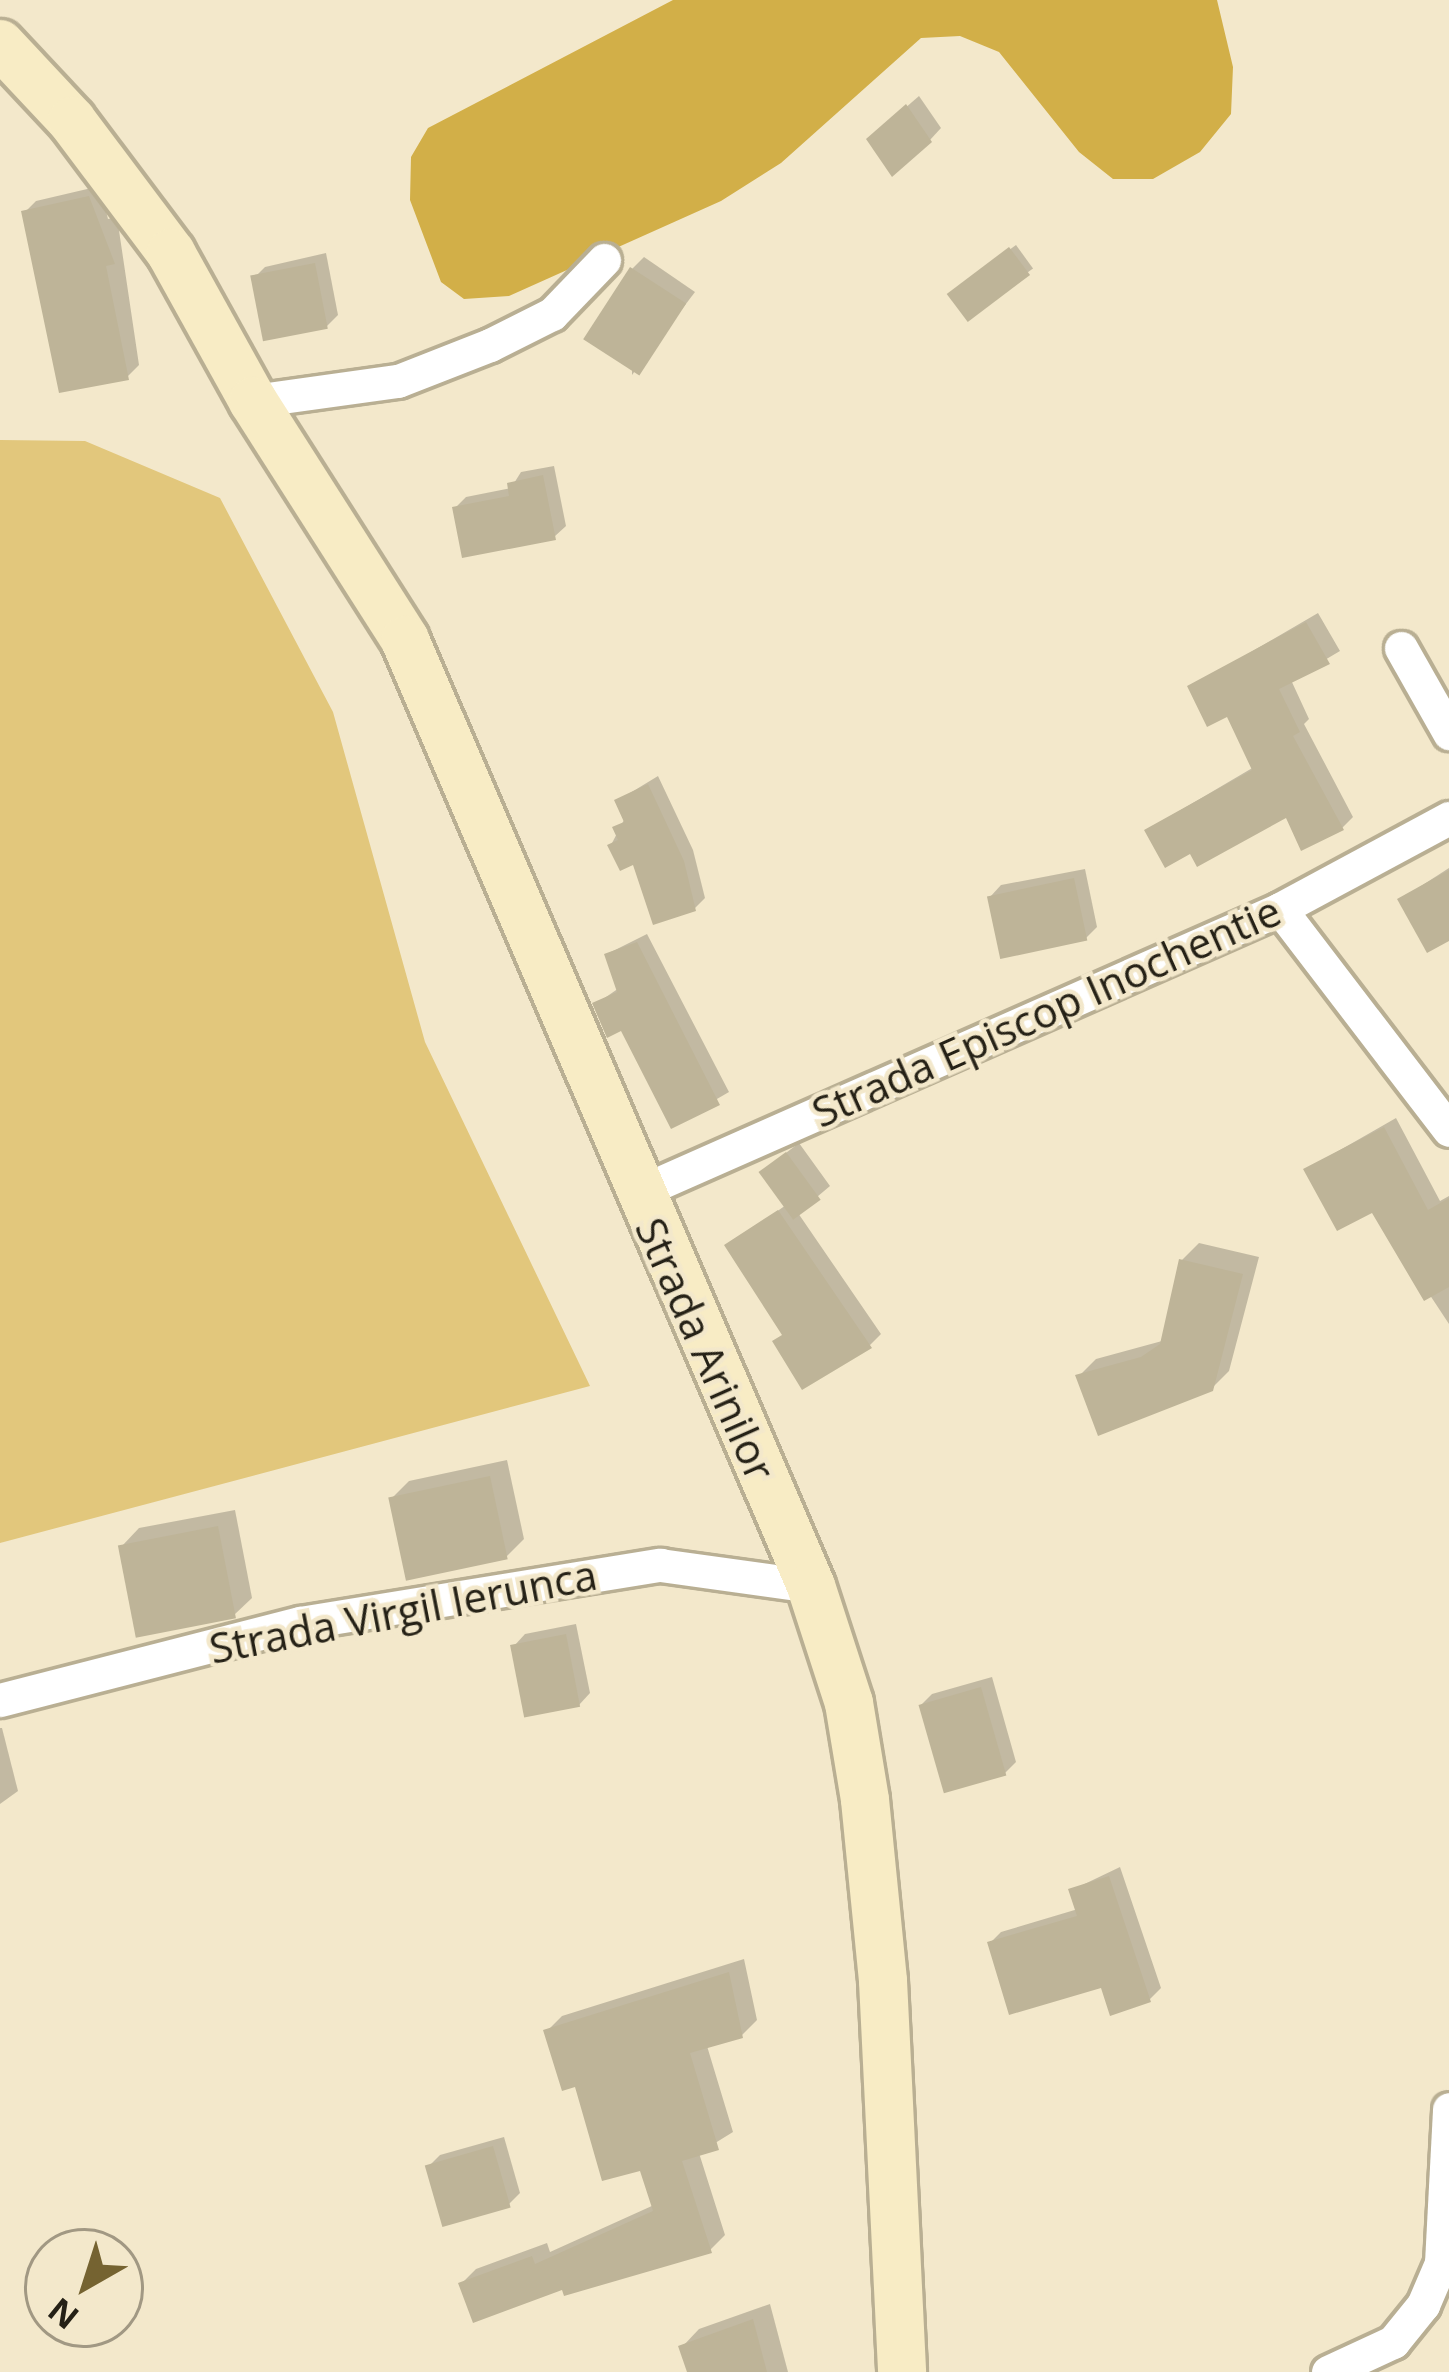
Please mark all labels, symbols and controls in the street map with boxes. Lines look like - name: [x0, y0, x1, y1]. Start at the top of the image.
- street label: Strada Episcop Inochentie: [804, 885, 1288, 1137]
- street label: Strada Arinilor: [626, 1210, 786, 1488]
- street label: Strada Virgil Ierunca: [205, 1549, 601, 1673]
- north arrow: [24, 2228, 144, 2348]
- text: N: [38, 2288, 88, 2340]

